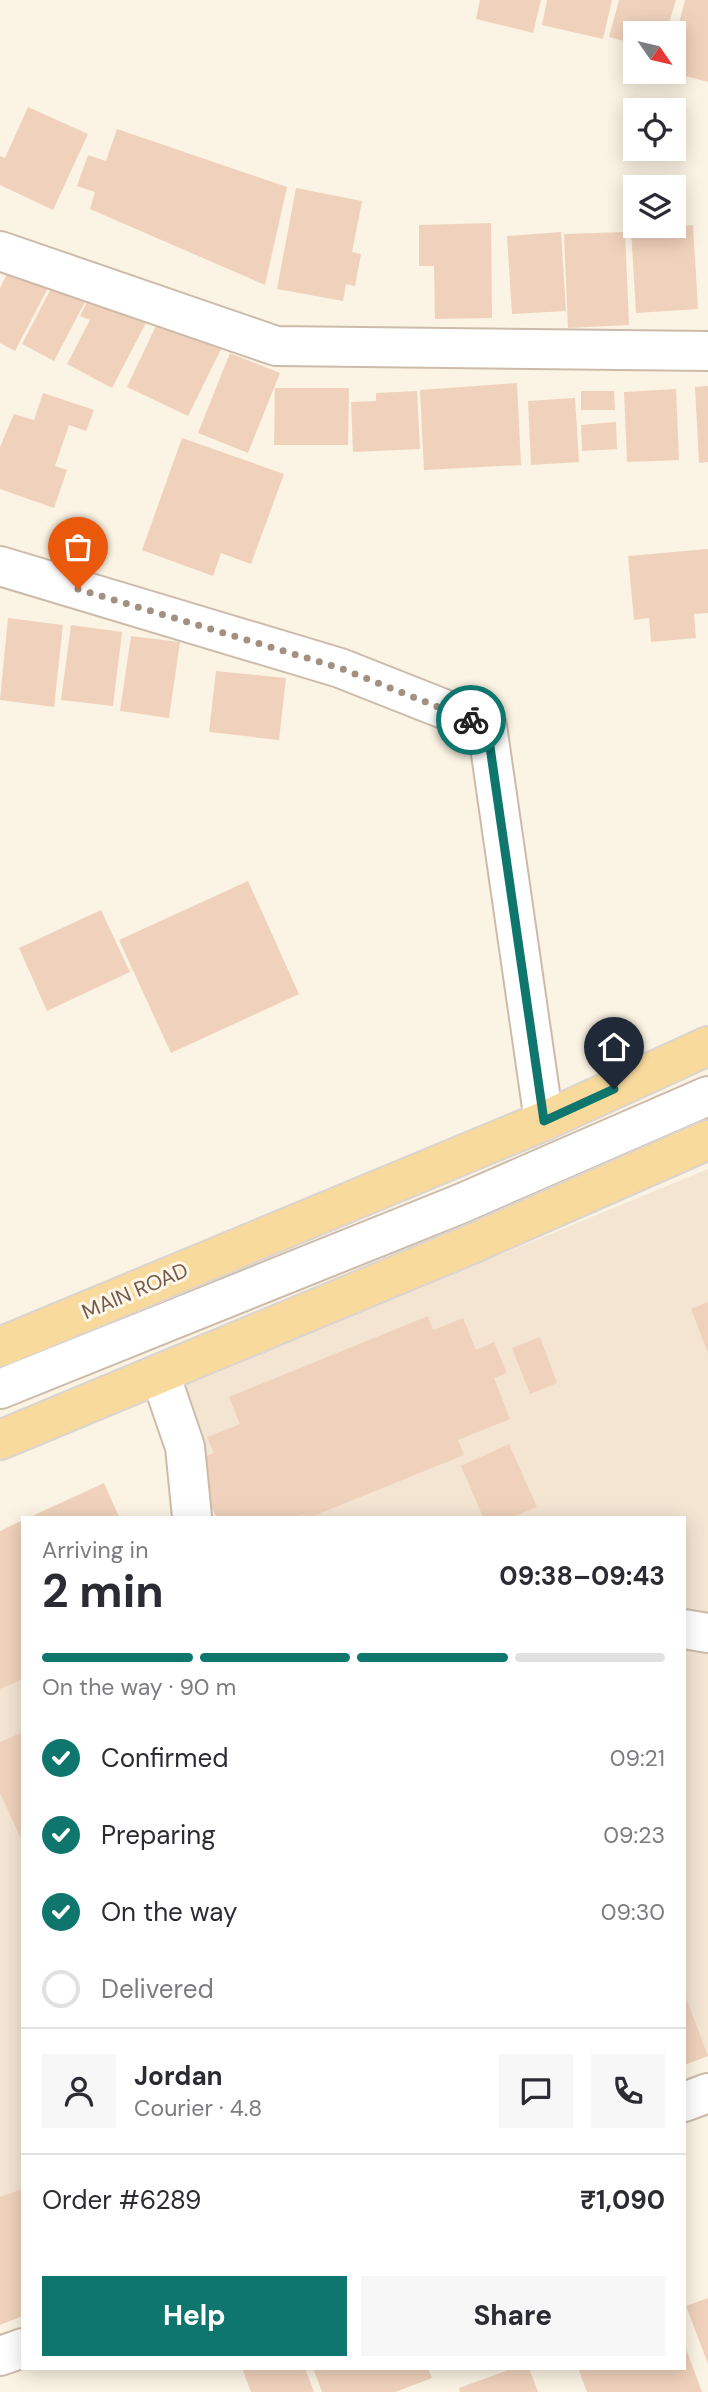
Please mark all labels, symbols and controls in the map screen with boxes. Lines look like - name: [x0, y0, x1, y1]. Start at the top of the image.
- north arrow: [623, 21, 686, 84]
- map controls: [623, 21, 686, 238]
- button: locate: [623, 98, 686, 161]
- button: layers: [623, 175, 686, 238]
- pin: [48, 517, 108, 589]
- icon: bag: [59, 528, 97, 566]
- courier: [436, 685, 506, 755]
- icon: bike: [452, 701, 490, 739]
- pin: [584, 1017, 644, 1089]
- icon: home: [595, 1028, 633, 1066]
- street label: MAIN ROAD: [78, 1256, 192, 1326]
- text: Arriving in: [42, 1535, 148, 1565]
- text: 09:38–09:43: [499, 1559, 665, 1593]
- text: 2 min: [42, 1561, 164, 1621]
- text: On the way · 90 m: [42, 1672, 236, 1702]
- icon: check: [42, 1739, 80, 1777]
- text: Confirmed: [101, 1741, 228, 1775]
- text: 09:21: [610, 1743, 665, 1773]
- icon: check: [42, 1816, 80, 1854]
- text: Preparing: [101, 1818, 216, 1852]
- text: 09:23: [603, 1820, 665, 1850]
- icon: check: [42, 1893, 80, 1931]
- text: On the way: [101, 1895, 237, 1929]
- text: 09:30: [601, 1897, 665, 1927]
- text: Delivered: [101, 1972, 214, 2006]
- button: person: [42, 2054, 116, 2128]
- button: chat: [499, 2054, 573, 2128]
- button: phone: [591, 2054, 665, 2128]
- text: Jordan: [134, 2059, 223, 2093]
- text: Courier · 4.8: [134, 2093, 262, 2123]
- text: Order #6289: [42, 2183, 201, 2217]
- text: ₹1,090: [580, 2183, 665, 2217]
- button: Help: [42, 2276, 347, 2356]
- button: Share: [361, 2276, 665, 2356]

